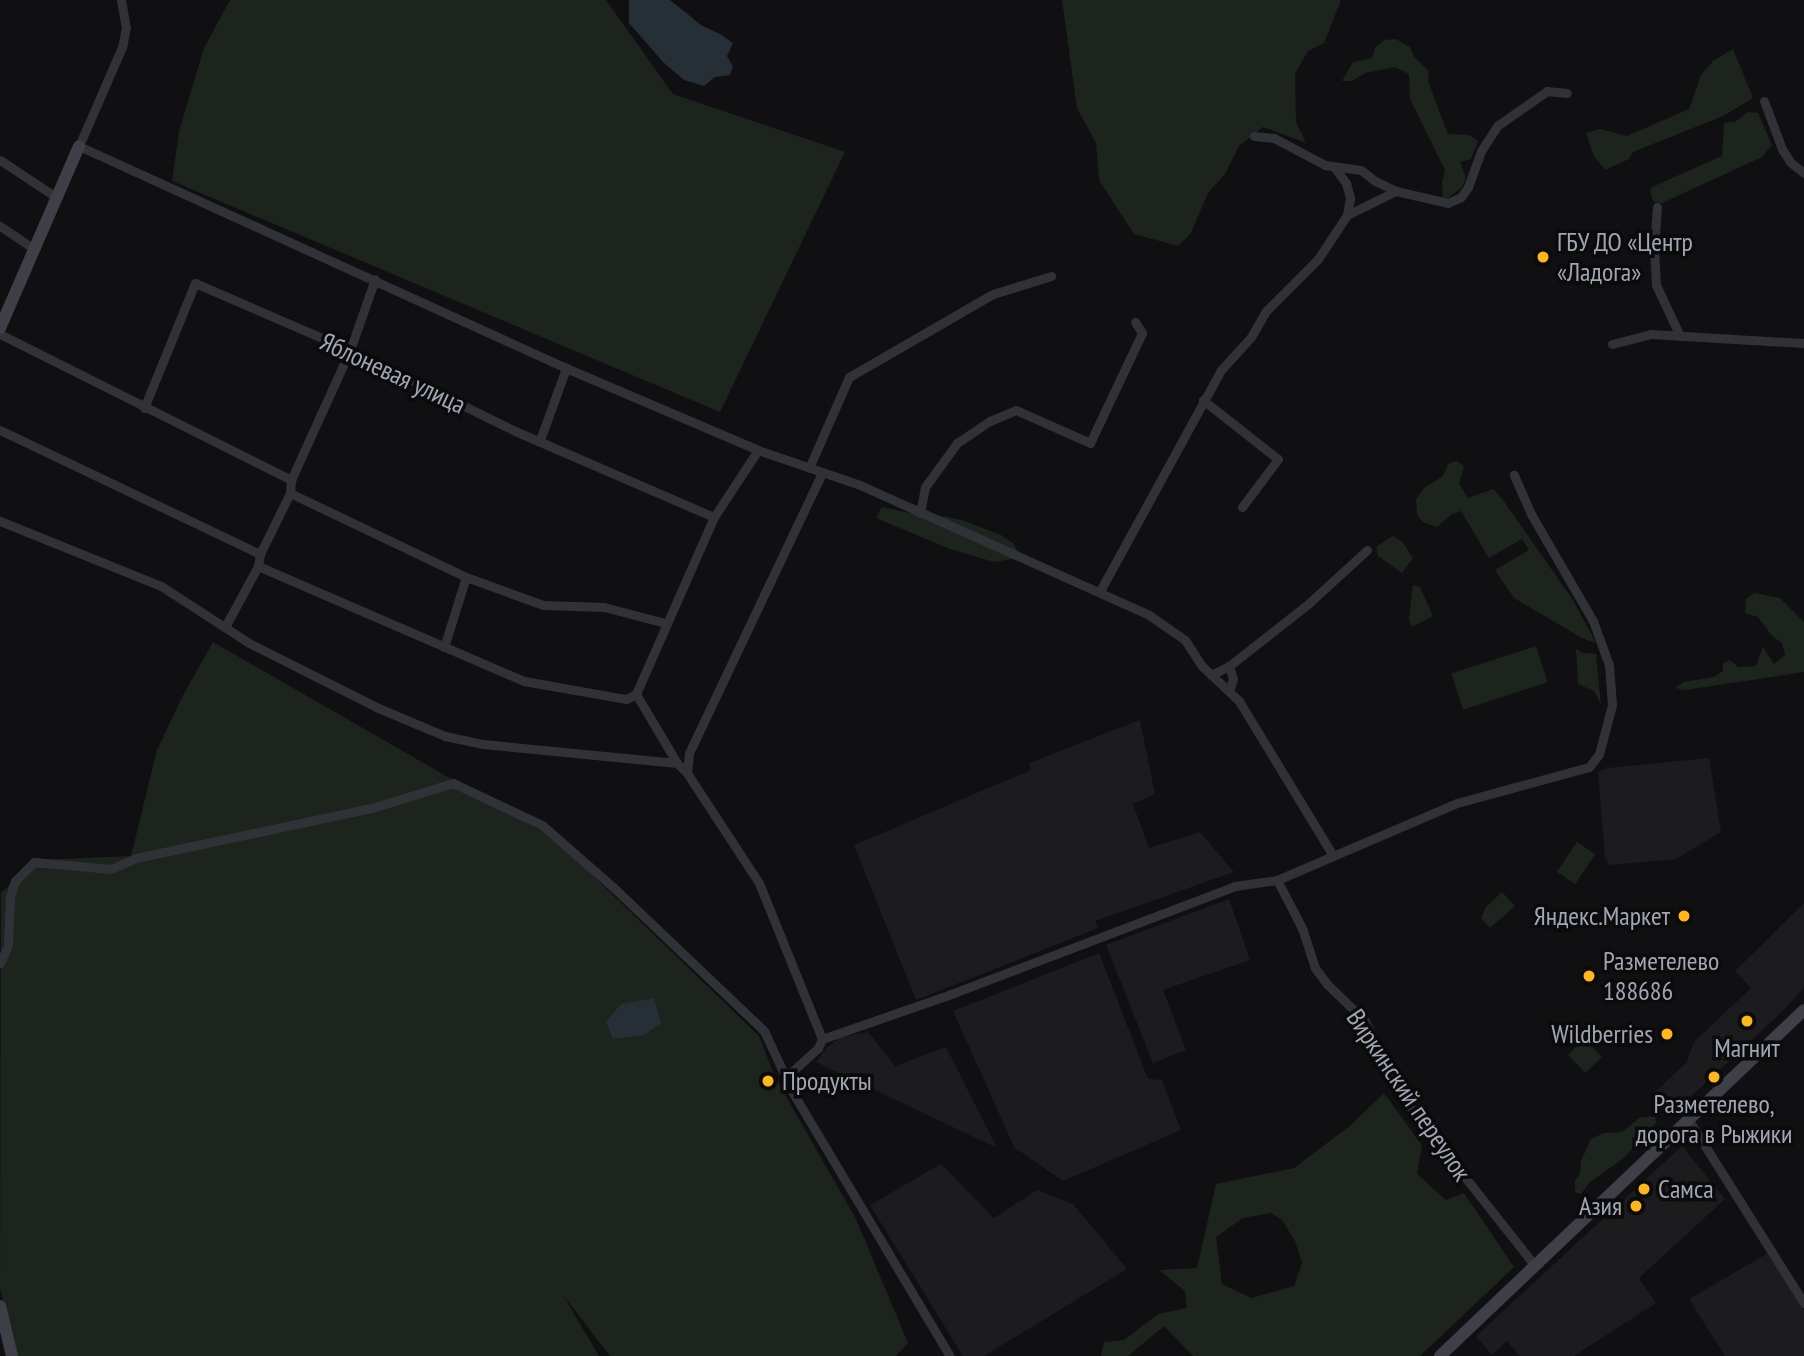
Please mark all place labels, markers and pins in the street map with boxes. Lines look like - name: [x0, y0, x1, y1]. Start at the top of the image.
- place label: ГБУ ДО «Центр «Ладога»: [1557, 226, 1694, 288]
- marker: ГБУ ДО «Центр «Ладога»: [1535, 249, 1551, 265]
- place label: Яндекс.Маркет: [1534, 900, 1670, 932]
- marker: Яндекс.Маркет: [1676, 908, 1692, 924]
- place label: Разметелево 188686: [1603, 945, 1719, 1006]
- marker: Разметелево 188686: [1581, 968, 1597, 984]
- marker: Магнит: [1739, 1013, 1755, 1029]
- place label: Wildberries: [1551, 1018, 1653, 1050]
- marker: Wildberries: [1659, 1026, 1675, 1042]
- place label: Магнит: [1714, 1032, 1780, 1064]
- place label: Продукты: [782, 1065, 872, 1097]
- marker: Разметелево, дорога в Рыжики: [1706, 1069, 1722, 1085]
- marker: Продукты: [760, 1073, 776, 1089]
- place label: Разметелево, дорога в Рыжики: [1636, 1088, 1792, 1150]
- place label: Самса: [1658, 1173, 1714, 1205]
- marker: Самса: [1636, 1181, 1652, 1197]
- place label: Азия: [1579, 1190, 1622, 1222]
- marker: Азия: [1628, 1198, 1644, 1214]

